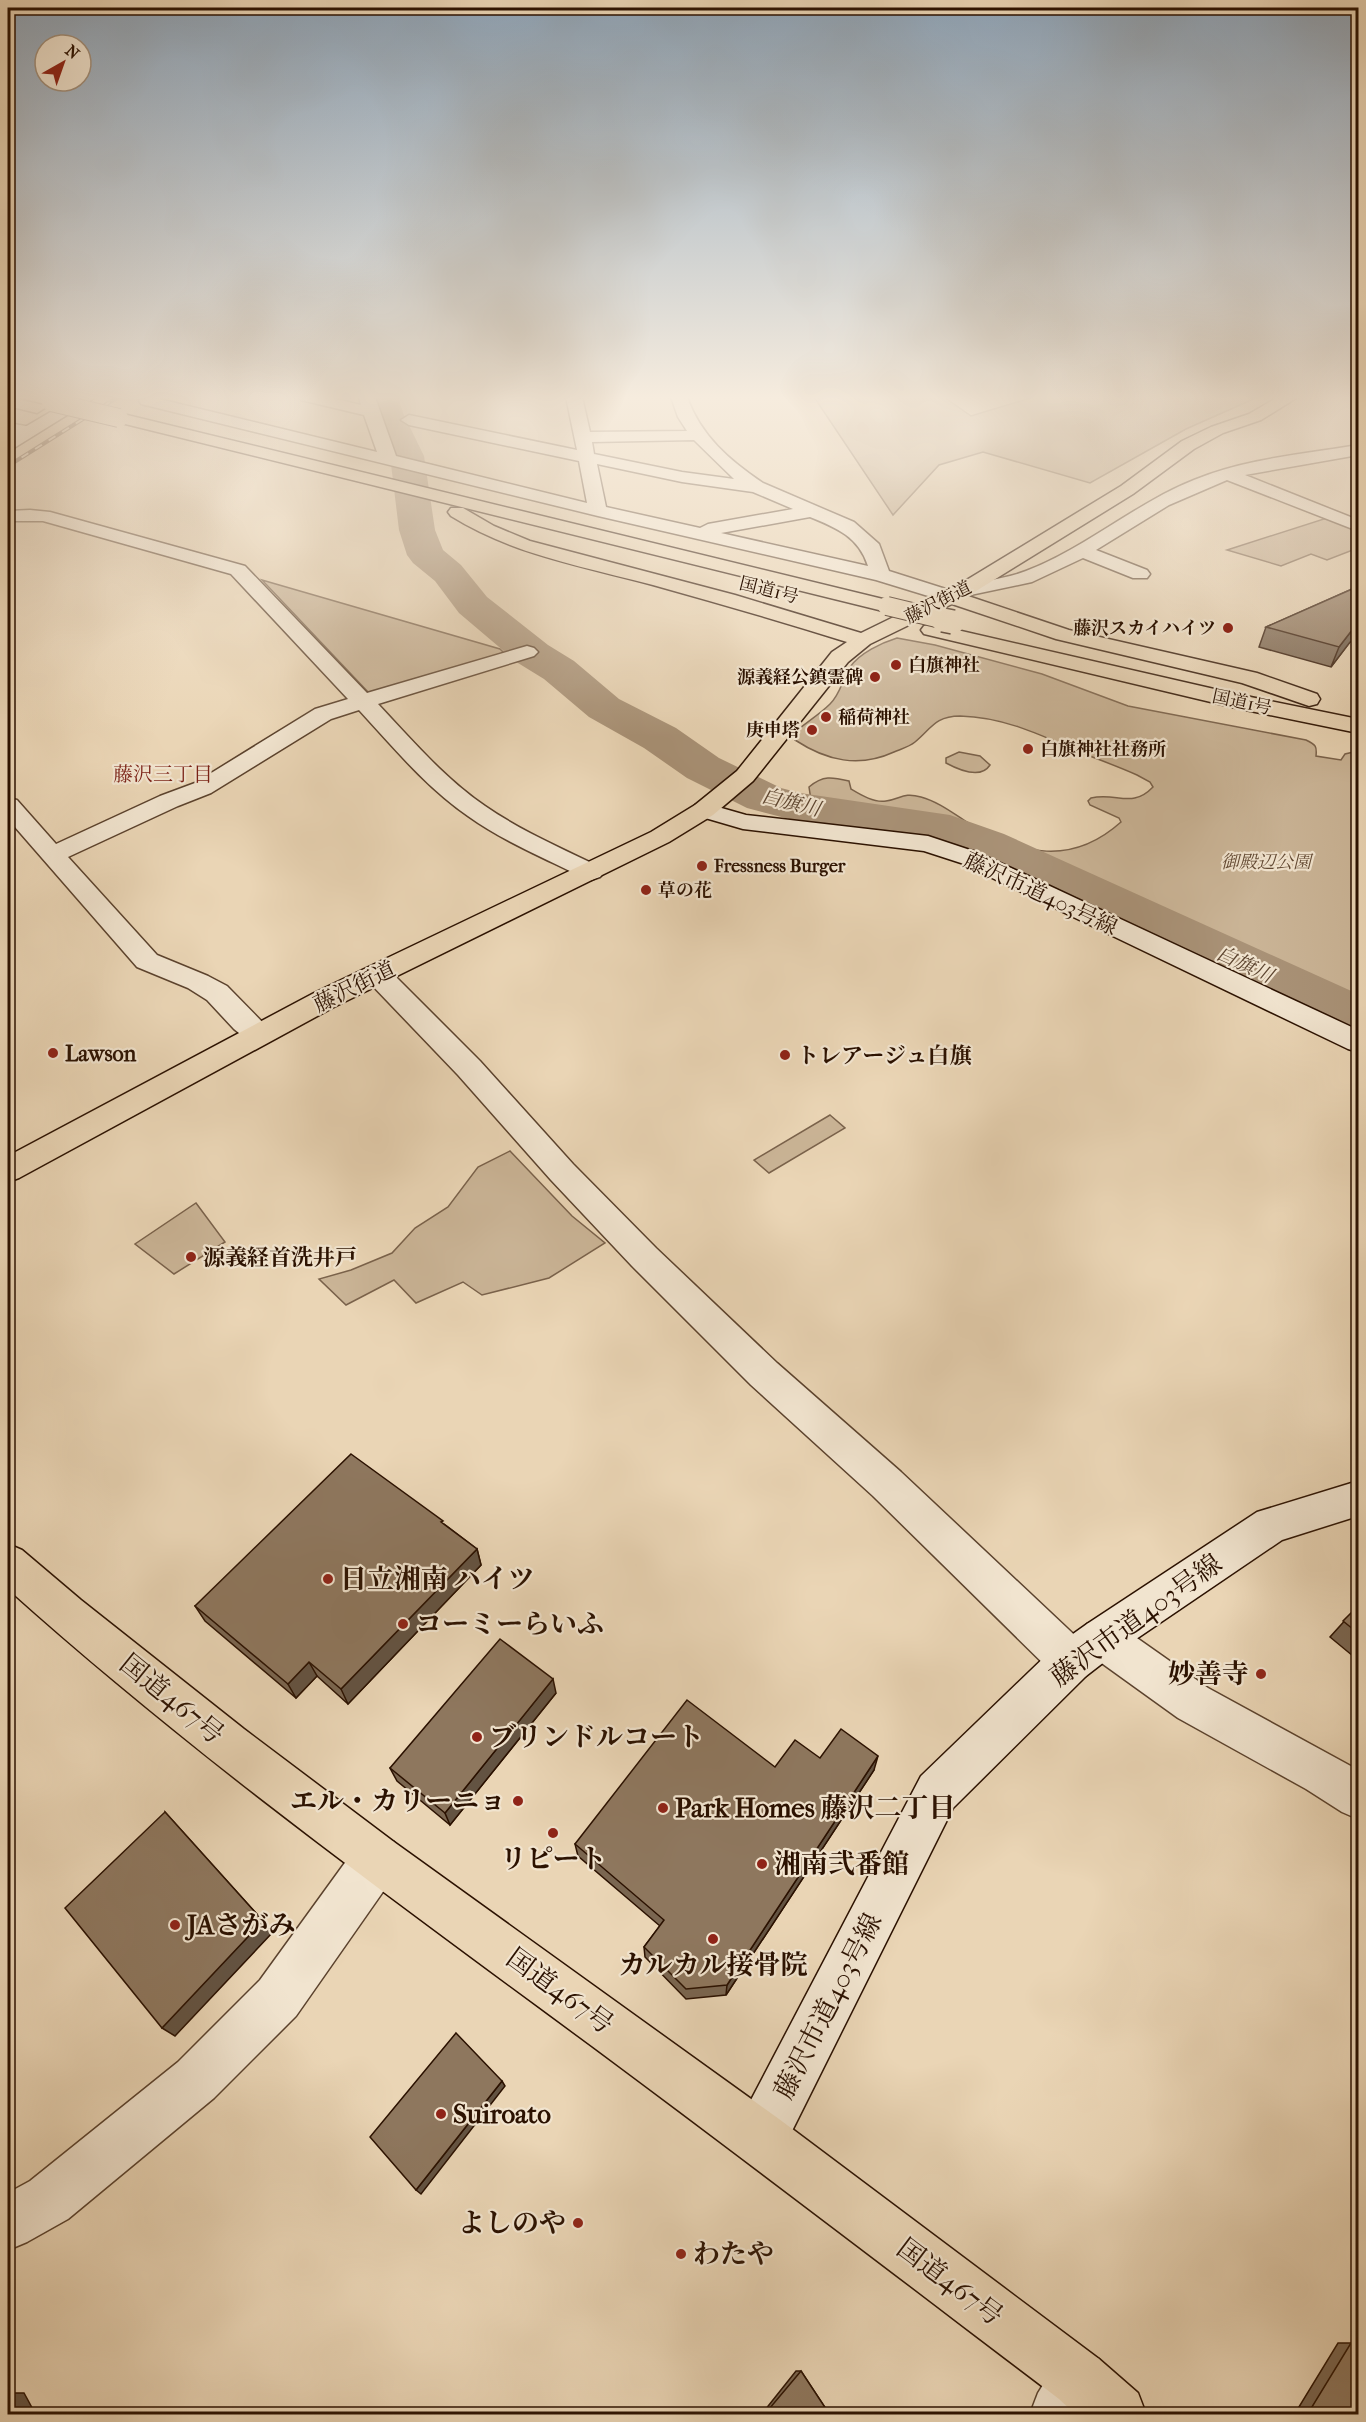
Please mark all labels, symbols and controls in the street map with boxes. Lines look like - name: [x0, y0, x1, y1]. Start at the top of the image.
- north arrow: [33, 33, 93, 93]
- text: N: [62, 41, 84, 64]
- street label: 国道1号: [737, 573, 801, 608]
- street label: 藤沢街道: [901, 577, 975, 628]
- place label: 藤沢スカイハイツ: [1073, 618, 1216, 639]
- marker: 藤沢スカイハイツ: [1221, 621, 1235, 635]
- place label: 白旗神社: [908, 655, 980, 676]
- marker: 白旗神社: [889, 658, 903, 672]
- place label: 源義経公鎮霊碑: [737, 667, 863, 688]
- marker: 源義経公鎮霊碑: [868, 670, 882, 684]
- street label: 国道1号: [1210, 686, 1274, 719]
- place label: 稲荷神社: [838, 707, 910, 728]
- marker: 稲荷神社: [819, 710, 833, 724]
- place label: 庚申塔: [746, 720, 800, 741]
- marker: 庚申塔: [805, 723, 819, 737]
- place label: 白旗神社社務所: [1040, 739, 1166, 760]
- marker: 白旗神社社務所: [1021, 742, 1035, 756]
- district label: 藤沢三丁目: [113, 763, 213, 786]
- water label: 白旗川: [759, 784, 825, 821]
- street label: 藤沢市道403号線: [960, 847, 1121, 941]
- park label: 御殿辺公園: [1221, 852, 1314, 873]
- place label: Fressness Burger: [713, 856, 846, 877]
- marker: Fressness Burger: [695, 859, 709, 873]
- place label: 草の花: [658, 880, 712, 901]
- marker: 草の花: [639, 883, 653, 897]
- water label: 白旗川: [1213, 941, 1279, 988]
- street label: 藤沢街道: [309, 956, 400, 1018]
- place label: Lawson: [65, 1041, 137, 1067]
- place label: トレアージュ白旗: [797, 1043, 971, 1069]
- marker: Lawson: [46, 1046, 60, 1060]
- marker: トレアージュ白旗: [778, 1048, 792, 1062]
- place label: 源義経首洗井戸: [203, 1245, 357, 1271]
- marker: 源義経首洗井戸: [184, 1250, 198, 1264]
- street label: 藤沢市道403号線: [1044, 1547, 1228, 1693]
- place label: 日立湘南 ハイツ: [340, 1563, 535, 1595]
- marker: 日立湘南 ハイツ: [321, 1572, 335, 1586]
- place label: コーミーらいふ: [415, 1608, 604, 1640]
- marker: コーミーらいふ: [396, 1617, 410, 1631]
- street label: 国道467号: [114, 1647, 230, 1751]
- place label: 妙善寺: [1168, 1658, 1249, 1690]
- marker: 妙善寺: [1254, 1667, 1268, 1681]
- place label: ブリンドルコート: [489, 1721, 704, 1753]
- marker: ブリンドルコート: [470, 1730, 484, 1744]
- place label: エル・カリーニョ: [290, 1785, 506, 1817]
- place label: Park Homes 藤沢二丁目: [675, 1792, 955, 1824]
- marker: エル・カリーニョ: [511, 1794, 525, 1808]
- marker: Park Homes 藤沢二丁目: [656, 1801, 670, 1815]
- marker: リピート: [546, 1826, 560, 1840]
- place label: リピート: [500, 1843, 606, 1875]
- place label: 湘南弐番館: [774, 1848, 909, 1880]
- marker: 湘南弐番館: [755, 1857, 769, 1871]
- street label: 藤沢市道403号線: [767, 1908, 889, 2104]
- place label: JAさがみ: [184, 1909, 295, 1941]
- marker: JAさがみ: [168, 1918, 182, 1932]
- marker: カルカル接骨院: [706, 1932, 720, 1946]
- street label: 国道467号: [500, 1941, 620, 2041]
- place label: カルカル接骨院: [619, 1949, 808, 1981]
- place label: Suiroato: [453, 2098, 551, 2130]
- marker: Suiroato: [434, 2107, 448, 2121]
- place label: よしのや: [458, 2207, 566, 2239]
- marker: よしのや: [571, 2216, 585, 2230]
- street label: 国道467号: [891, 2232, 1009, 2332]
- place label: わたや: [693, 2238, 774, 2270]
- marker: わたや: [674, 2247, 688, 2261]

